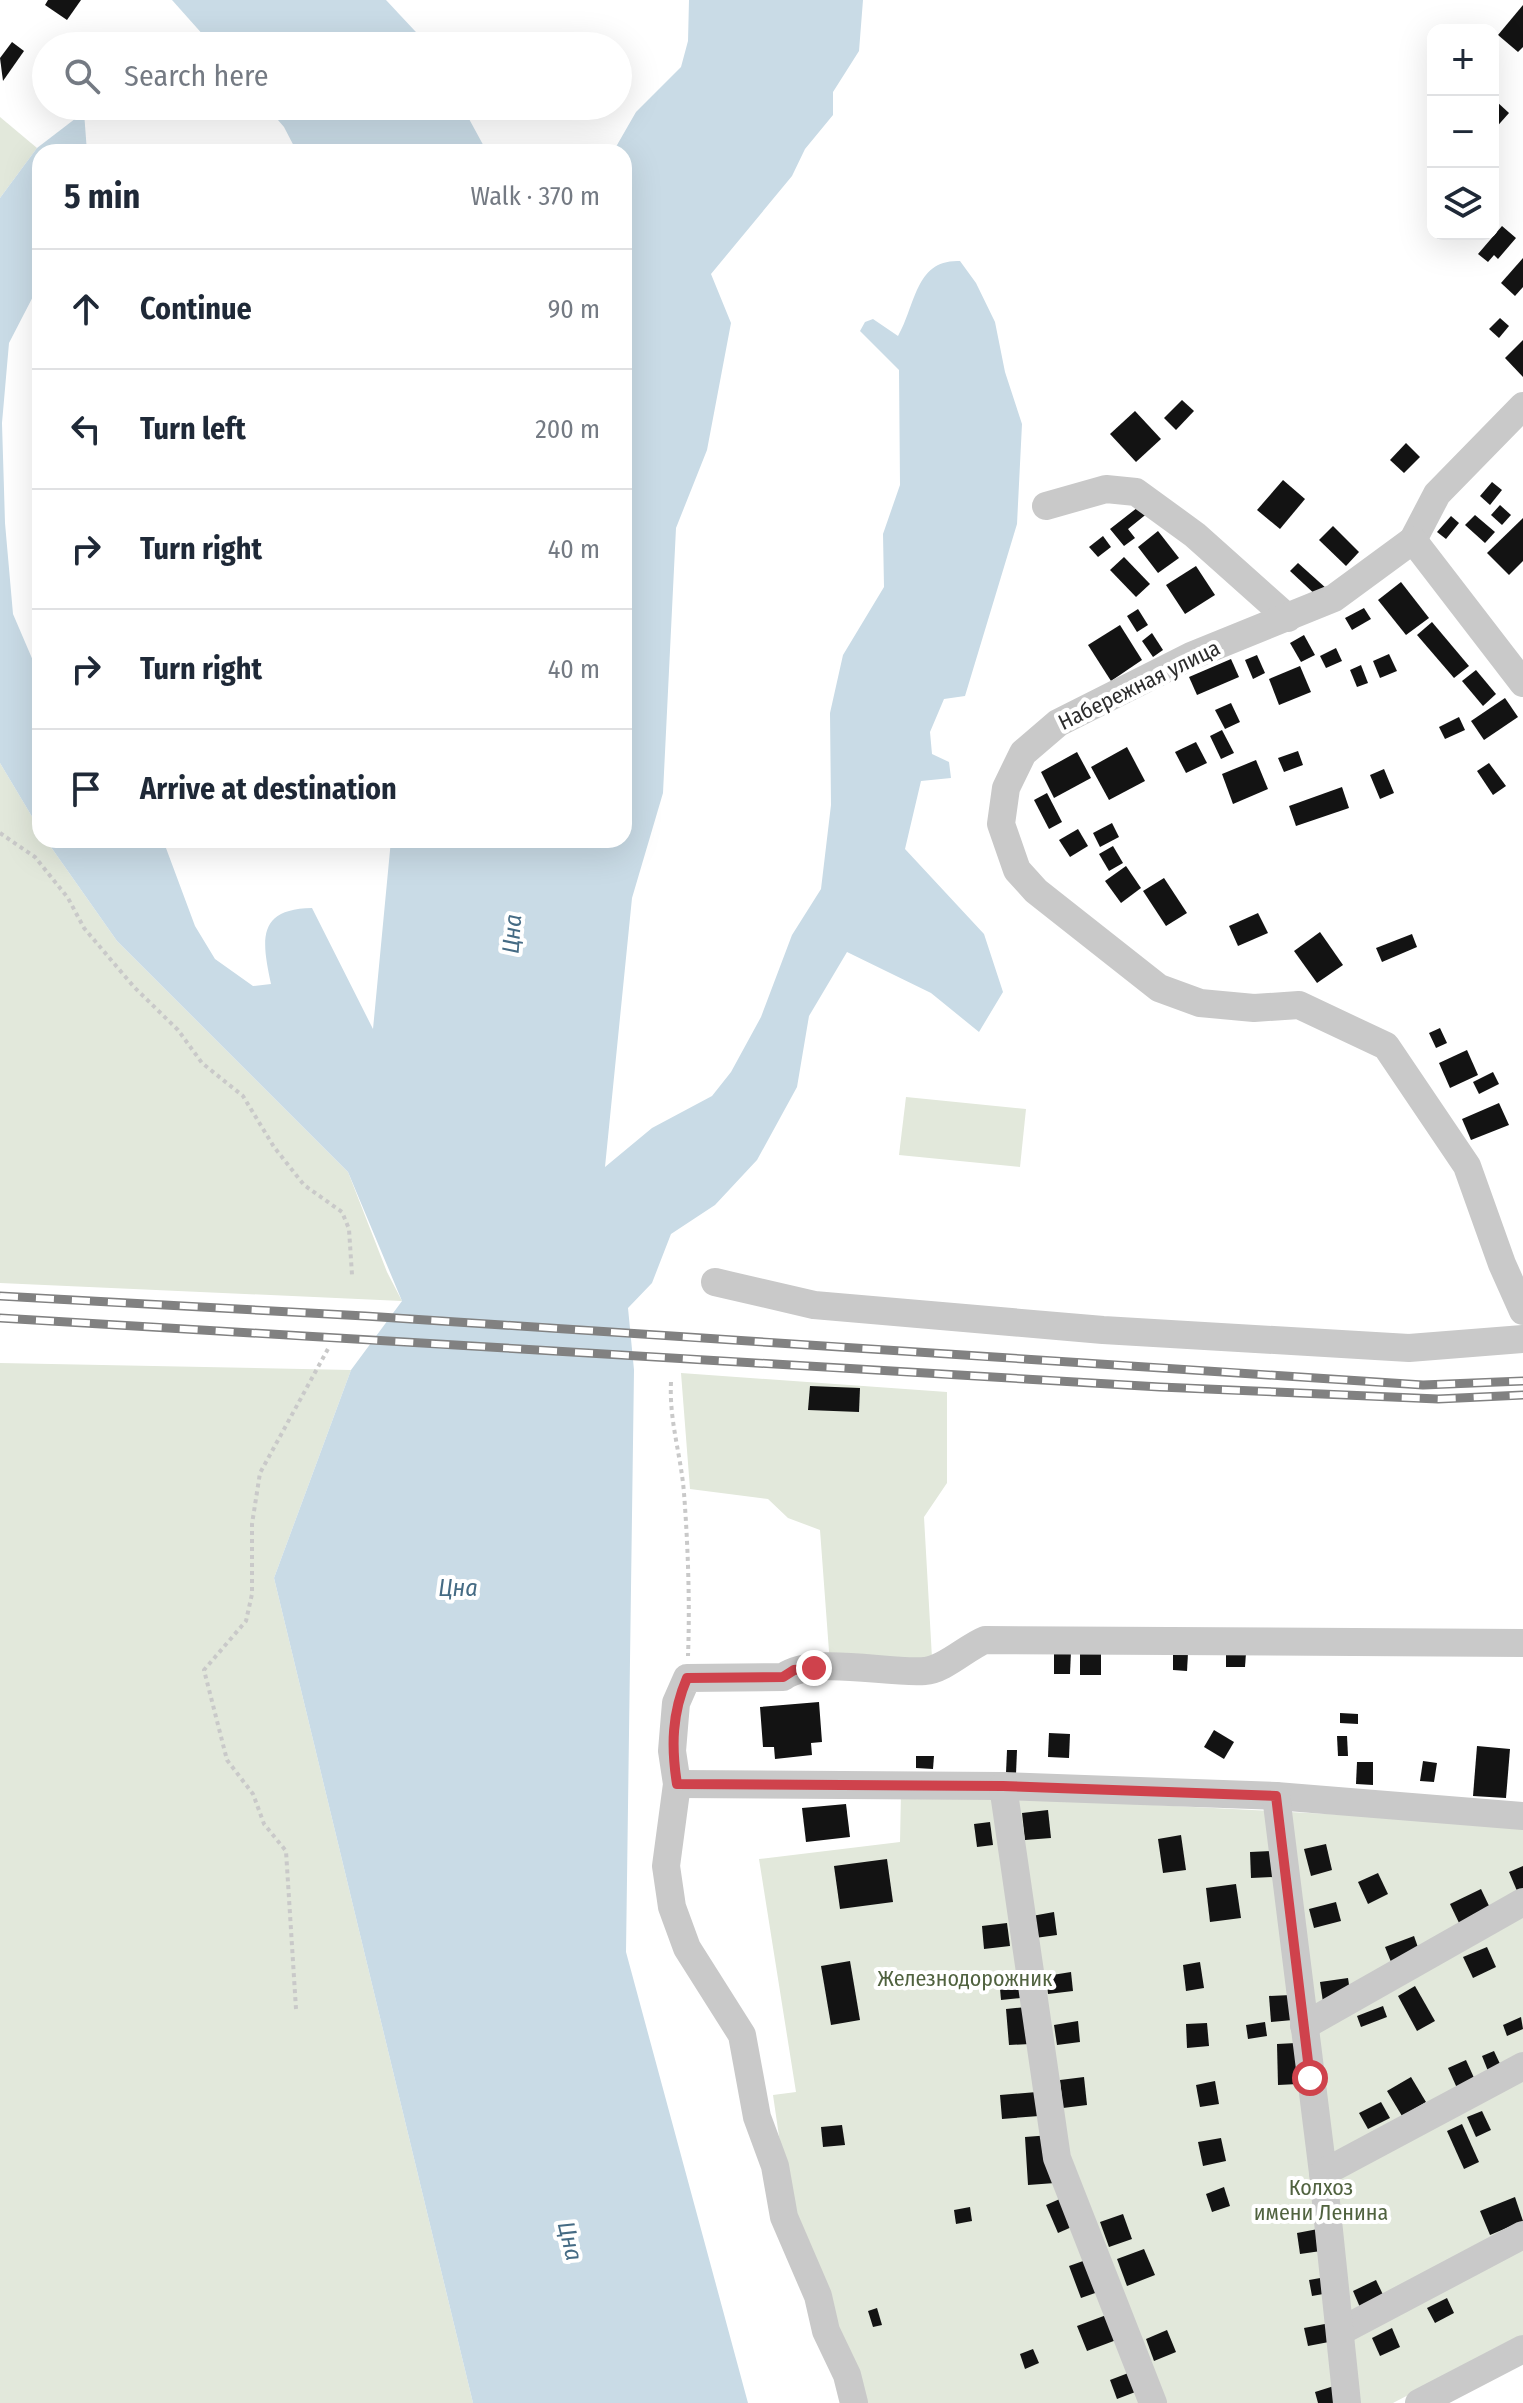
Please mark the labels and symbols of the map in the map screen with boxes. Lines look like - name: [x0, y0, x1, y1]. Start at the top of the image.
- street label: Набережная улица: [1054, 634, 1224, 736]
- water label: Цна: [497, 913, 527, 955]
- water label: Цна: [438, 1574, 478, 1602]
- route end: [796, 1650, 832, 1686]
- park label: Железнодорожник: [878, 1965, 1053, 1992]
- route start: [1292, 2060, 1328, 2096]
- park label: Колхоз имени Ленина: [1254, 2174, 1388, 2226]
- water label: Цна: [552, 2218, 588, 2264]

